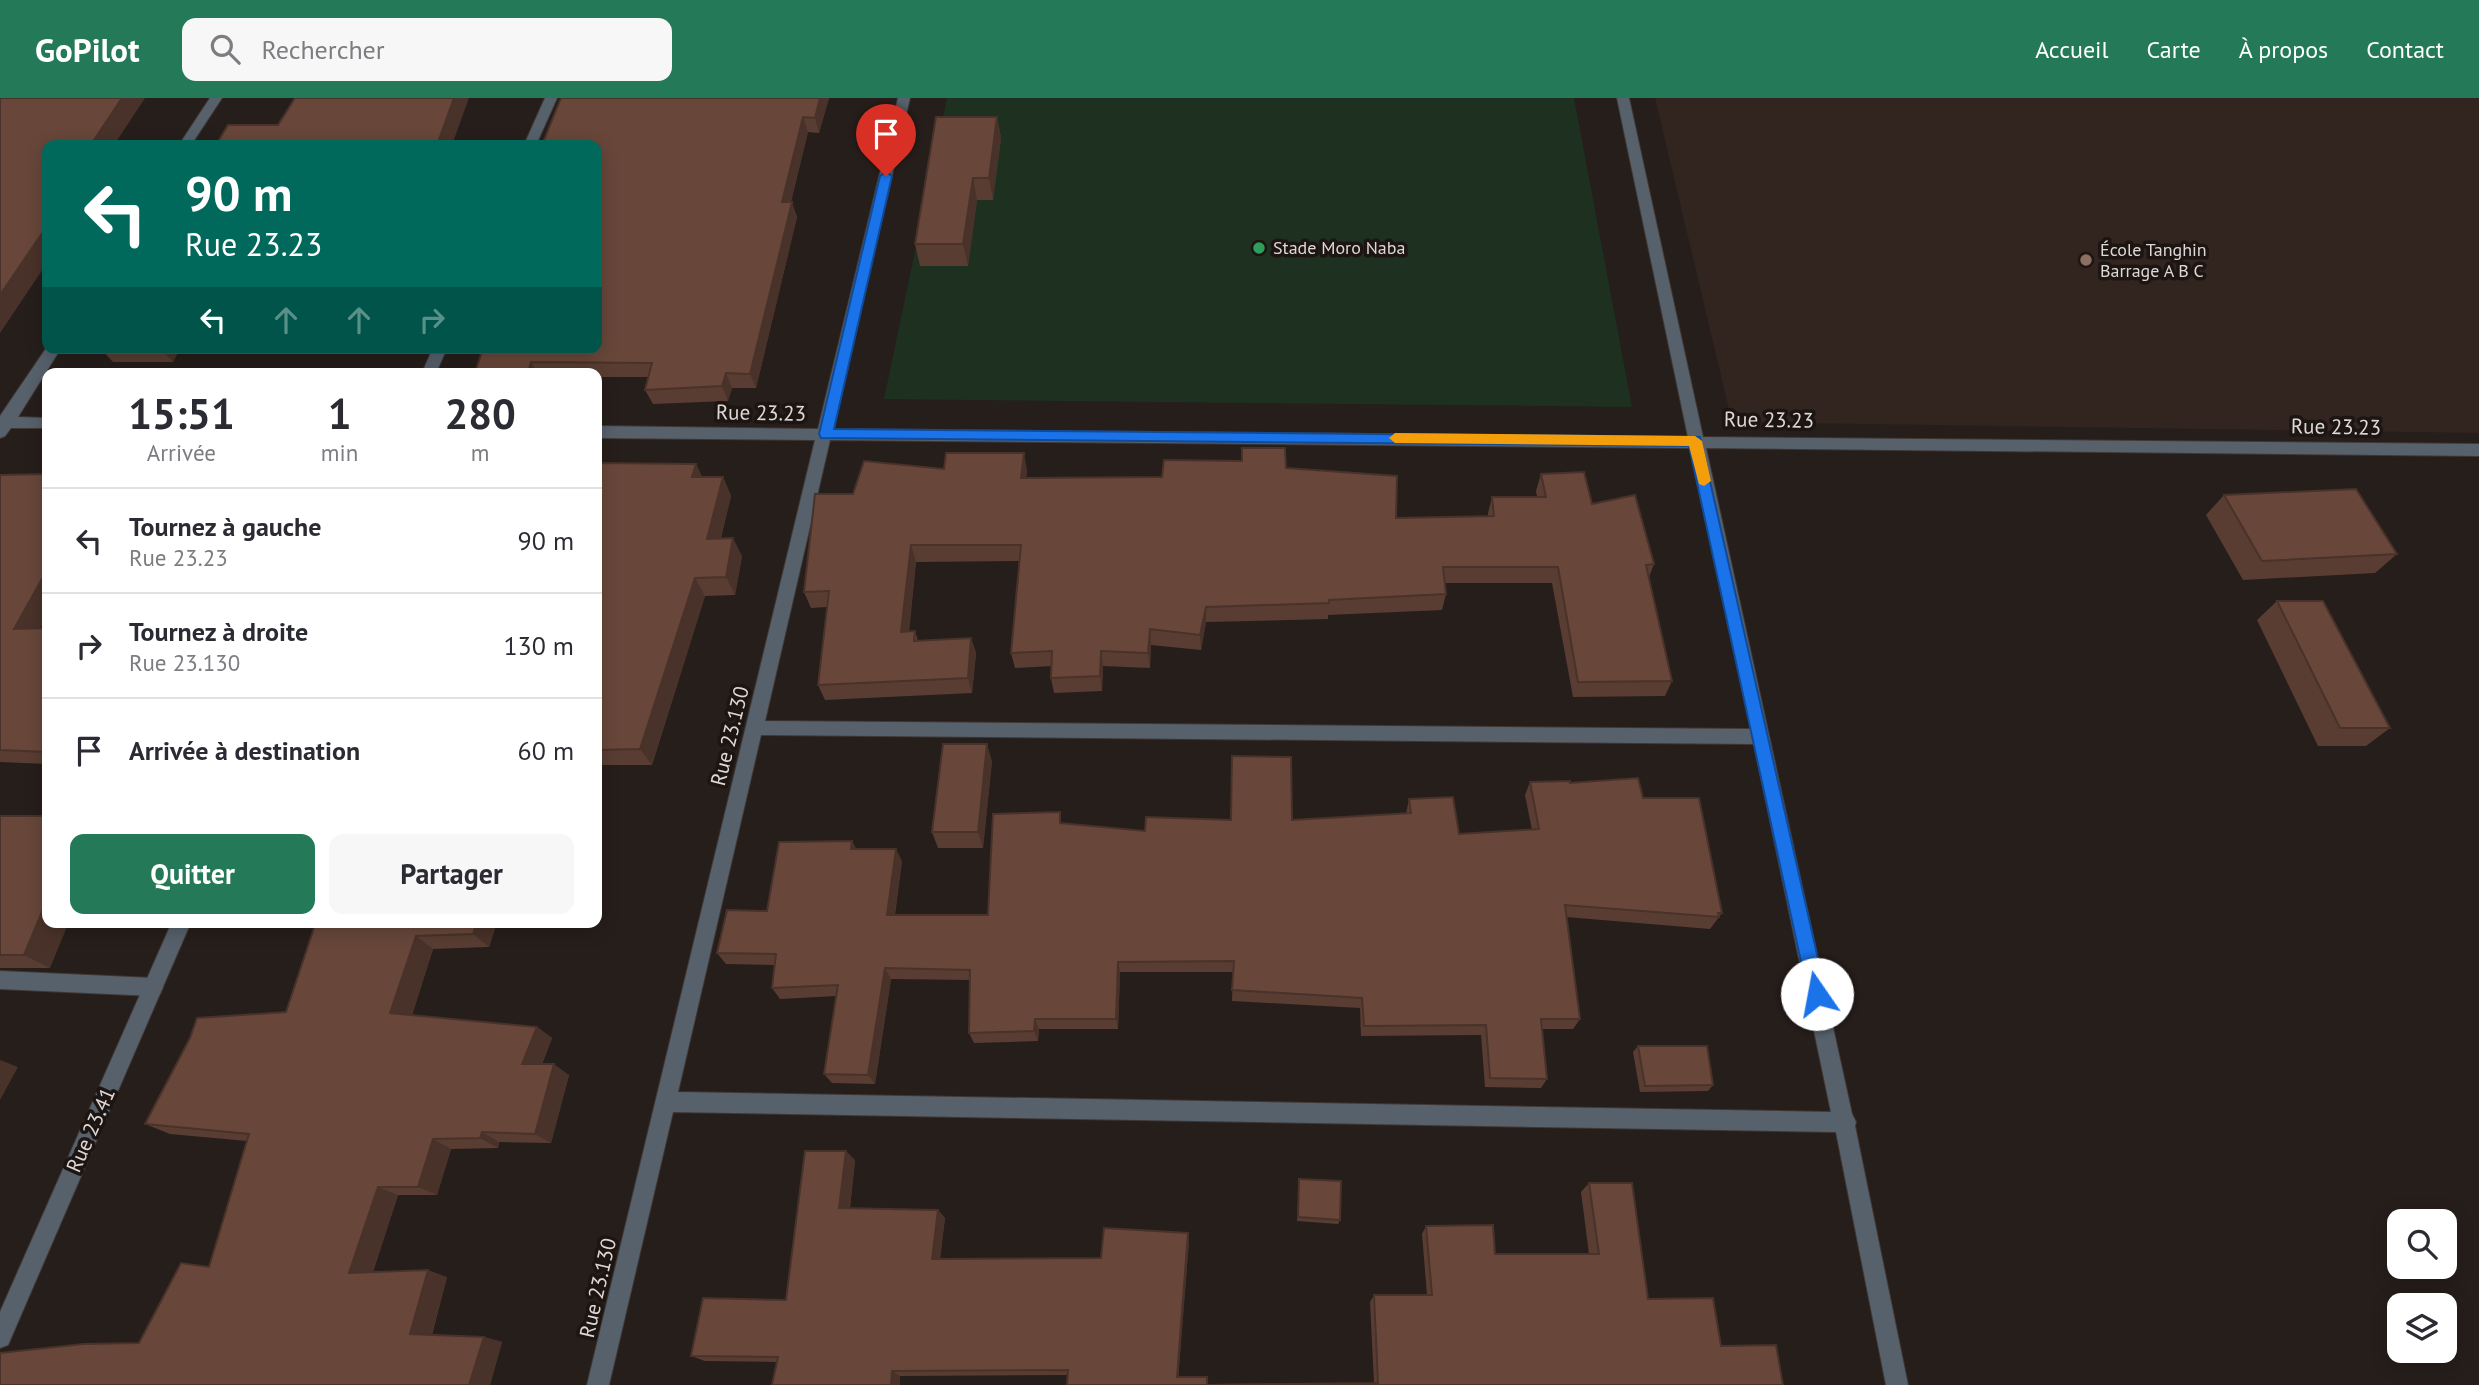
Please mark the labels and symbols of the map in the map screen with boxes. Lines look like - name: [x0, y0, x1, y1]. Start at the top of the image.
- pin: [856, 104, 916, 176]
- place label: Stade Moro Naba: [1273, 236, 1405, 259]
- place label: École Tanghin Barrage A B C: [2100, 238, 2207, 282]
- marker: Stade Moro Naba: [1251, 240, 1267, 256]
- marker: École Tanghin Barrage A B C: [2078, 252, 2094, 268]
- street label: Rue 23.23: [716, 398, 806, 427]
- street label: Rue 23.23: [1724, 405, 1814, 434]
- street label: Rue 23.23: [2291, 412, 2381, 441]
- street label: Rue 23.130: [704, 683, 755, 788]
- position arrow: [1780, 957, 1854, 1031]
- street label: Rue 23.41: [60, 1083, 121, 1176]
- street label: Rue 23.130: [573, 1235, 622, 1340]

